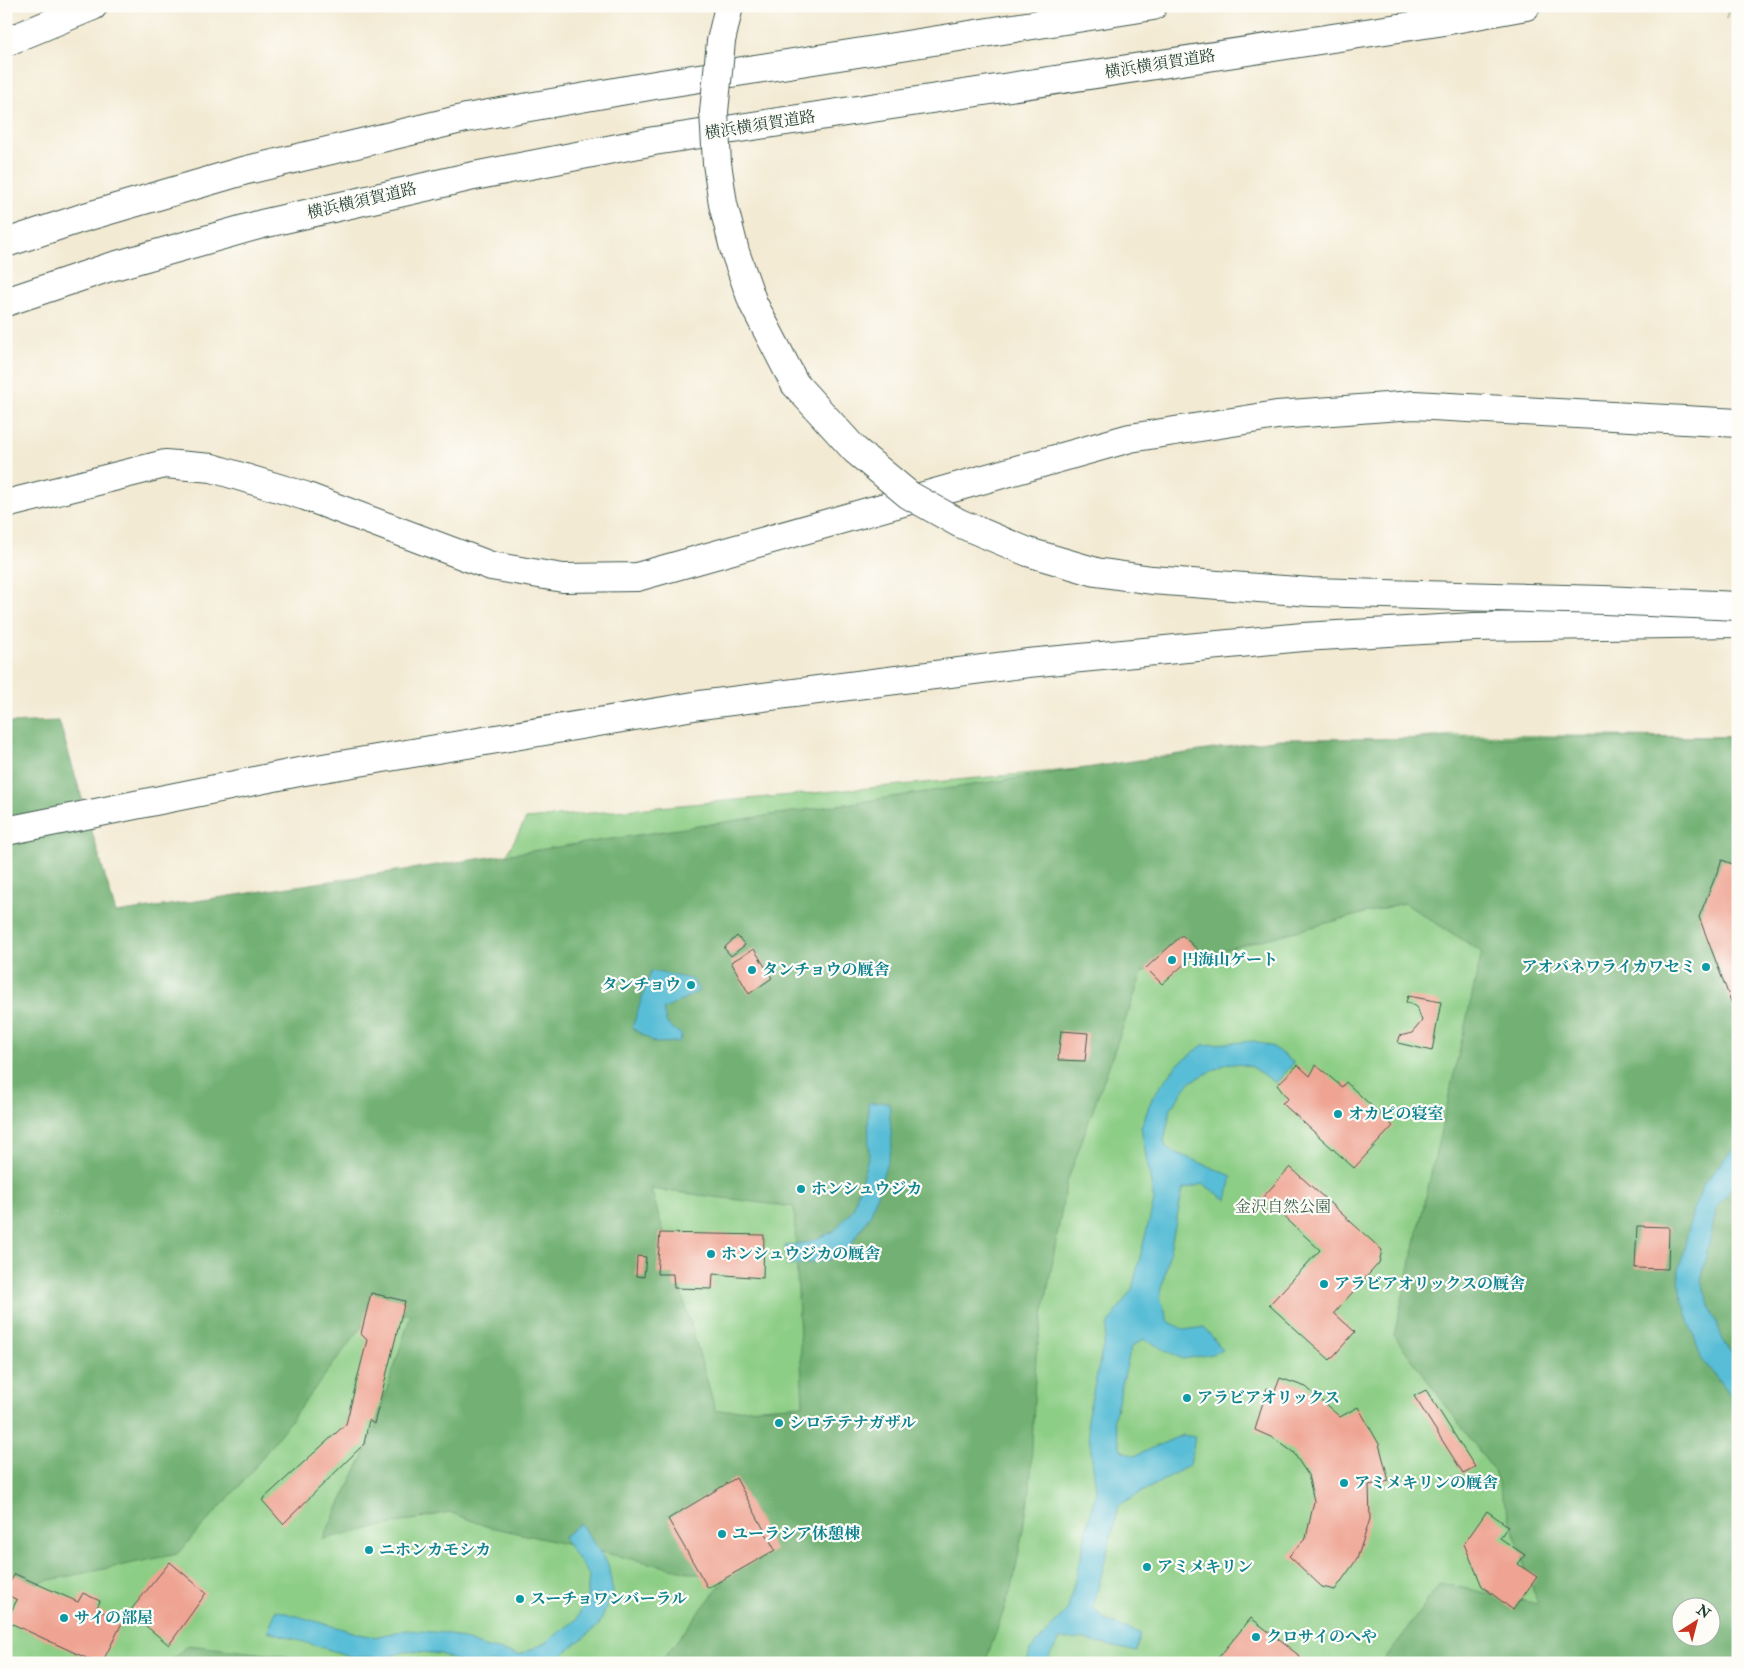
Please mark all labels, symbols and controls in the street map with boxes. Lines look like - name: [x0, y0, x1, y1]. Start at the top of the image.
- street label: 横浜横須賀道路: [1103, 45, 1217, 83]
- street label: 横浜横須賀道路: [703, 106, 817, 144]
- street label: 横浜横須賀道路: [305, 179, 419, 223]
- place label: 円海山ゲート: [1182, 950, 1278, 970]
- marker: 円海山ゲート: [1166, 954, 1178, 966]
- place label: アオバネワライカワセミ: [1521, 957, 1696, 977]
- place label: タンチョウの厩舎: [762, 960, 890, 980]
- marker: アオバネワライカワセミ: [1700, 961, 1712, 973]
- marker: タンチョウの厩舎: [746, 964, 758, 976]
- place label: タンチョウ: [601, 975, 681, 995]
- marker: タンチョウ: [685, 979, 697, 991]
- place label: オカピの寝室: [1348, 1104, 1444, 1124]
- marker: オカピの寝室: [1332, 1108, 1344, 1120]
- place label: ホンシュウジカ: [811, 1179, 922, 1199]
- marker: ホンシュウジカ: [795, 1183, 807, 1195]
- park label: 金沢自然公園: [1235, 1197, 1331, 1217]
- place label: ホンシュウジカの厩舎: [721, 1244, 880, 1264]
- marker: ホンシュウジカの厩舎: [705, 1248, 717, 1260]
- place label: アラビアオリックスの厩舎: [1334, 1274, 1525, 1294]
- marker: アラビアオリックスの厩舎: [1318, 1278, 1330, 1290]
- place label: アラビアオリックス: [1197, 1388, 1340, 1408]
- marker: アラビアオリックス: [1181, 1392, 1193, 1404]
- place label: シロテテナガザル: [789, 1413, 916, 1433]
- marker: シロテテナガザル: [773, 1417, 785, 1429]
- place label: アミメキリンの厩舎: [1354, 1473, 1498, 1493]
- marker: アミメキリンの厩舎: [1338, 1477, 1350, 1489]
- place label: ユーラシア休憩棟: [732, 1524, 860, 1544]
- marker: ユーラシア休憩棟: [716, 1528, 728, 1540]
- place label: ニホンカモシカ: [379, 1540, 491, 1560]
- marker: ニホンカモシカ: [363, 1544, 375, 1556]
- place label: アミメキリン: [1157, 1557, 1253, 1577]
- marker: アミメキリン: [1141, 1561, 1153, 1573]
- place label: スーチョワンバーラル: [530, 1589, 687, 1609]
- marker: スーチョワンバーラル: [514, 1593, 526, 1605]
- north arrow: [1672, 1596, 1722, 1646]
- text: N: [1692, 1601, 1714, 1623]
- place label: サイの部屋: [74, 1608, 153, 1628]
- marker: サイの部屋: [58, 1612, 70, 1624]
- place label: クロサイのへや: [1266, 1627, 1377, 1647]
- marker: クロサイのへや: [1250, 1631, 1262, 1643]

